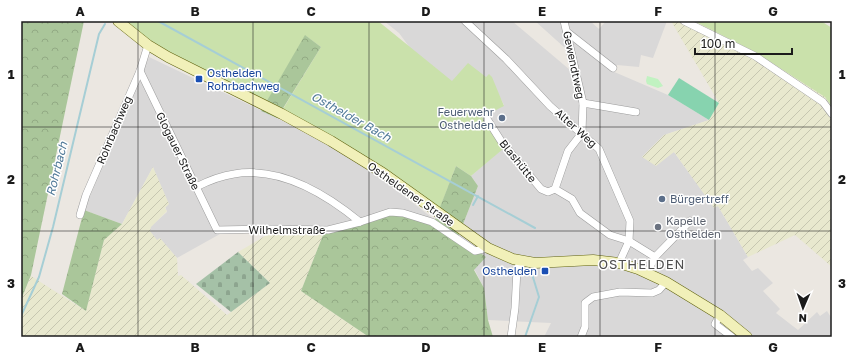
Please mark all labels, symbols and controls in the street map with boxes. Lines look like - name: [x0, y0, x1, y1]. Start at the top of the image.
- text: A: [75, 3, 85, 19]
- text: B: [190, 3, 200, 19]
- text: C: [306, 3, 316, 19]
- text: D: [421, 3, 431, 19]
- text: E: [538, 3, 546, 19]
- text: F: [654, 3, 662, 19]
- text: G: [768, 3, 778, 19]
- street label: Gewendtweg: [561, 30, 588, 100]
- scale bar: [695, 30, 792, 56]
- text: 100 m: [701, 36, 735, 51]
- text: 1: [8, 66, 15, 82]
- place label: Osthelden Rohrbachweg: [207, 66, 280, 92]
- text: 1: [839, 66, 846, 82]
- marker: Osthelden Rohrbachweg: [194, 74, 204, 84]
- water label: Osthelder Bach: [309, 88, 394, 145]
- street label: Rohrbachweg: [93, 94, 134, 166]
- place label: Feuerwehr Osthelden: [437, 105, 495, 131]
- street label: Alter Weg: [553, 106, 600, 150]
- street label: Glogauer Straße: [154, 110, 203, 192]
- marker: Feuerwehr Osthelden: [497, 113, 507, 123]
- street label: Blashütte: [497, 137, 540, 185]
- water label: Rohrbach: [43, 140, 71, 198]
- street label: Ostheldener Straße: [366, 159, 457, 228]
- text: 2: [7, 171, 15, 187]
- text: 2: [838, 171, 846, 187]
- place label: Bürgertreff: [670, 192, 729, 205]
- marker: Bürgertreff: [657, 194, 667, 204]
- place label: Kapelle Osthelden: [666, 214, 721, 240]
- marker: Kapelle Osthelden: [653, 222, 663, 232]
- street label: Wilhelmstraße: [249, 223, 325, 236]
- district label: OSTHELDEN: [598, 256, 686, 272]
- place label: Osthelden: [482, 264, 537, 277]
- marker: Osthelden: [540, 266, 550, 276]
- text: 3: [7, 275, 15, 291]
- text: 3: [838, 275, 846, 291]
- north arrow: [783, 288, 823, 328]
- text: N: [798, 312, 807, 325]
- text: A: [75, 339, 85, 355]
- text: B: [190, 339, 200, 355]
- text: C: [306, 339, 316, 355]
- text: D: [421, 339, 431, 355]
- text: E: [538, 339, 546, 355]
- text: F: [654, 339, 662, 355]
- text: G: [768, 339, 778, 355]

